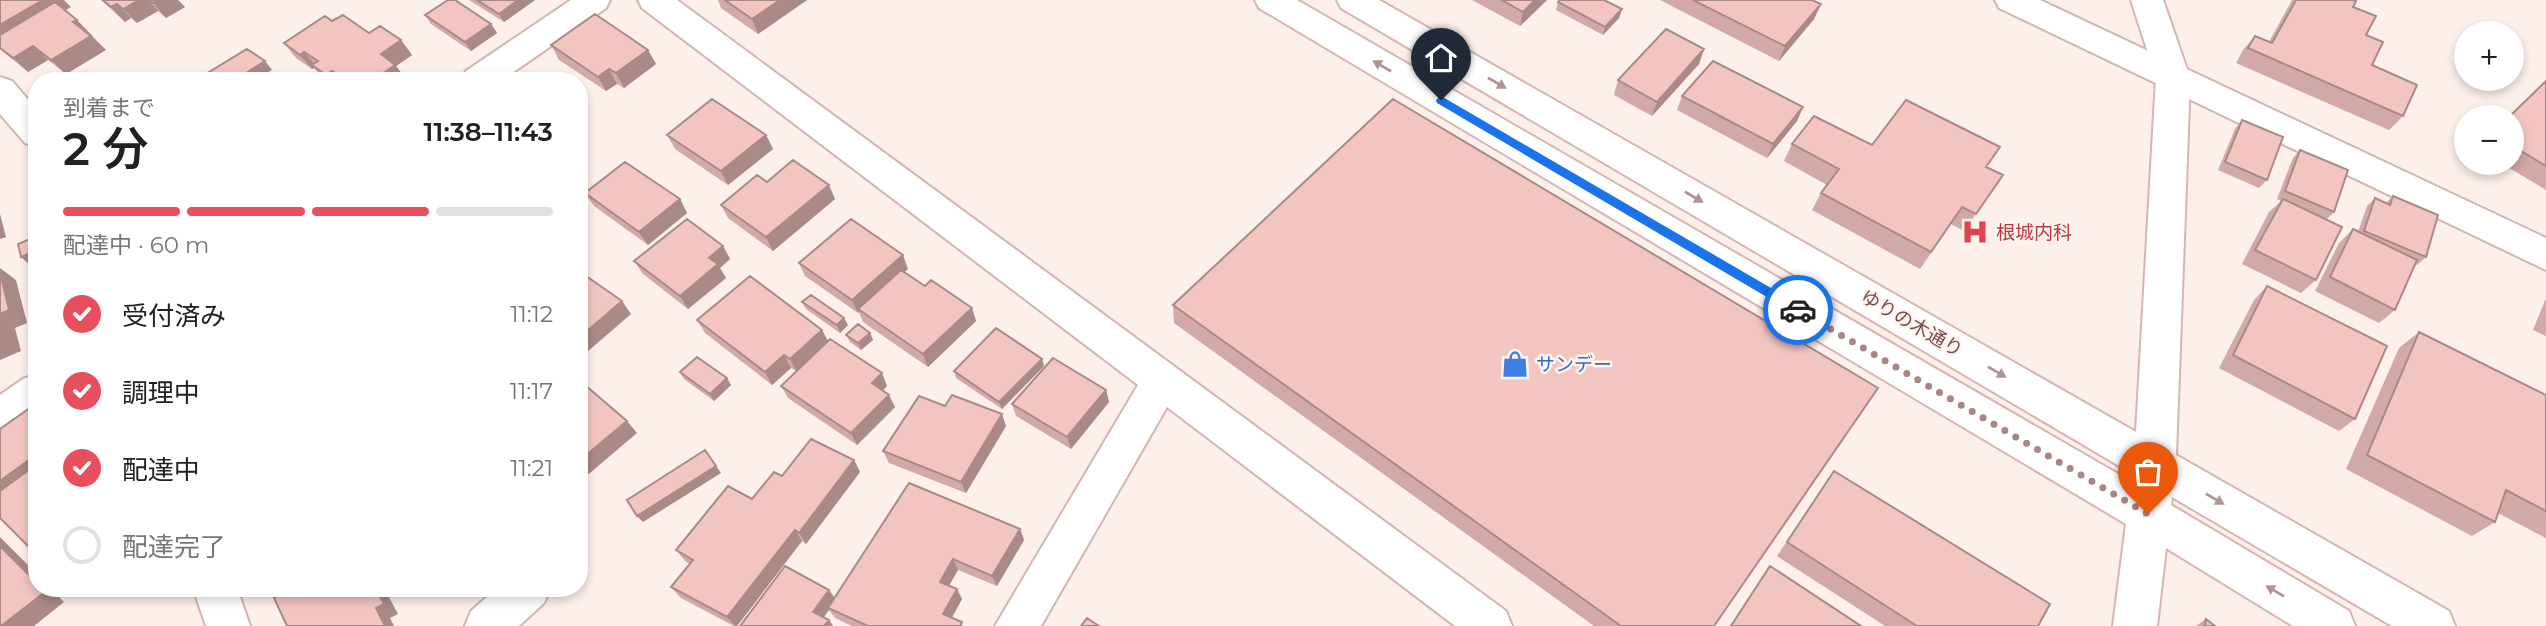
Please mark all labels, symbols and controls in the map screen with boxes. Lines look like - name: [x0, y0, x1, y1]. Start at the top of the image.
- map controls: [2454, 21, 2524, 175]
- button: +: [2454, 21, 2524, 91]
- pin: [1411, 28, 1471, 100]
- icon: home: [1422, 39, 1460, 77]
- one-way arrow: [1372, 59, 1391, 72]
- one-way arrow: [1488, 77, 1507, 89]
- text: 到着まで: [63, 94, 155, 122]
- button: −: [2454, 105, 2524, 175]
- text: 11:38–11:43: [424, 116, 553, 148]
- text: 2 分: [63, 120, 148, 177]
- one-way arrow: [1685, 191, 1704, 203]
- hospital icon: 根城内科: [1960, 217, 1990, 247]
- place label: 根城内科: [1996, 221, 2072, 244]
- text: 配達中 · 60 m: [63, 231, 210, 259]
- courier: [1763, 275, 1833, 345]
- street label: ゆりの木通り: [1857, 285, 1967, 362]
- icon: car: [1779, 291, 1817, 329]
- icon: check: [63, 295, 101, 333]
- text: 受付済み: [122, 300, 226, 332]
- text: 11:12: [510, 300, 553, 328]
- shop icon: サンデー: [1500, 349, 1530, 379]
- place label: サンデー: [1536, 353, 1612, 376]
- one-way arrow: [1988, 366, 2007, 378]
- icon: check: [63, 372, 101, 410]
- text: 調理中: [122, 377, 200, 409]
- text: 11:17: [510, 377, 553, 405]
- pin: [2118, 442, 2178, 514]
- icon: check: [63, 449, 101, 487]
- icon: bag: [2129, 453, 2167, 491]
- text: 配達中: [122, 454, 200, 486]
- text: 11:21: [510, 454, 553, 482]
- one-way arrow: [2206, 493, 2225, 505]
- text: 配達完了: [122, 531, 226, 563]
- one-way arrow: [2265, 584, 2284, 597]

